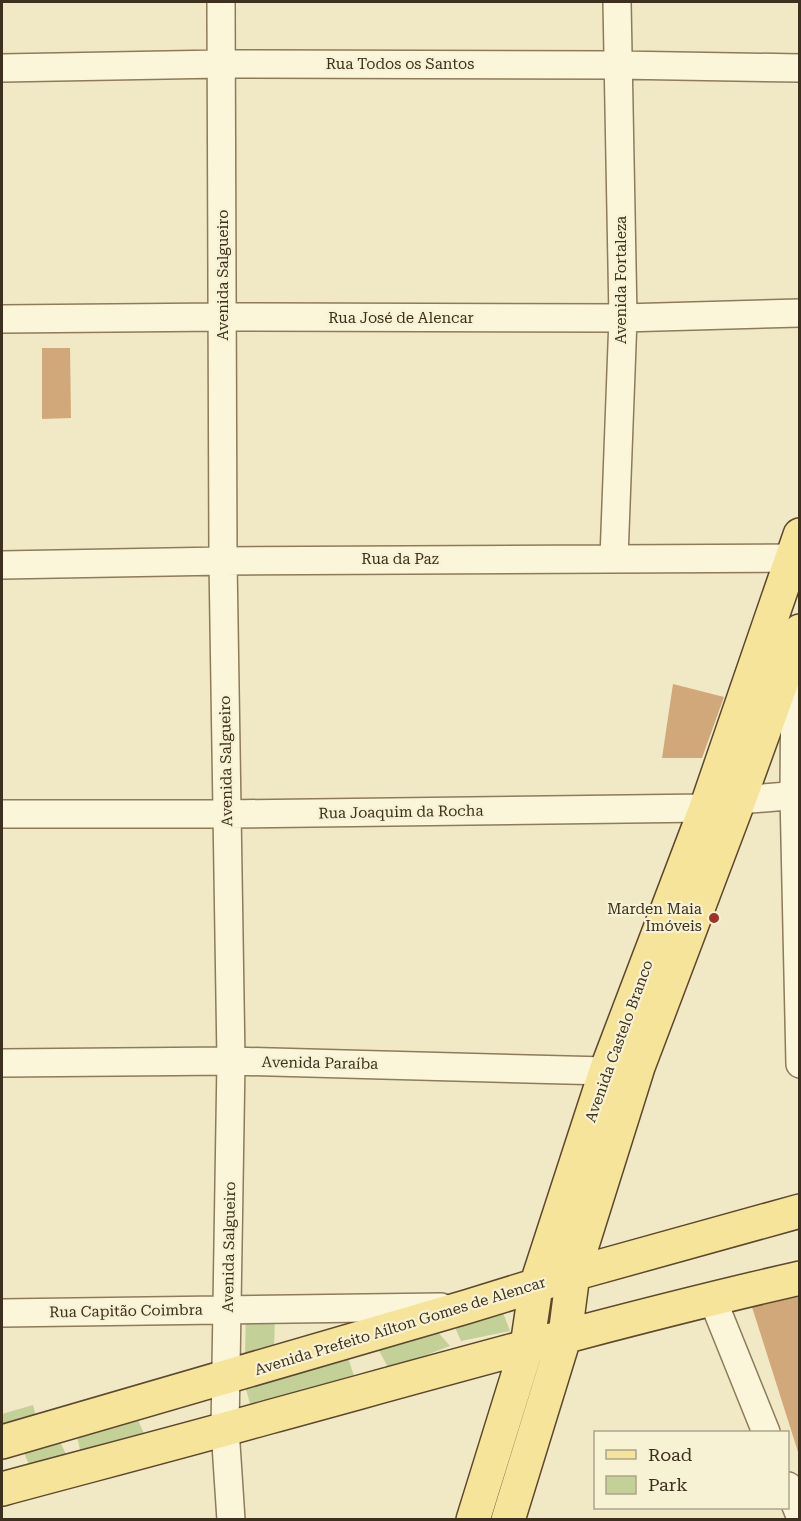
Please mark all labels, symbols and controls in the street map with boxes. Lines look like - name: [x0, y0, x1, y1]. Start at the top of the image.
- street label: Rua Todos os Santos: [326, 55, 474, 73]
- street label: Avenida Salgueiro: [214, 210, 232, 340]
- street label: Avenida Fortaleza: [612, 216, 630, 344]
- street label: Rua José de Alencar: [328, 309, 474, 327]
- street label: Rua da Paz: [361, 550, 439, 568]
- street label: Avenida Salgueiro: [216, 695, 236, 827]
- street label: Rua Joaquim da Rocha: [318, 802, 484, 822]
- place label: Marden Maia Imóveis: [607, 900, 702, 935]
- marker: Marden Maia Imóveis: [707, 911, 721, 925]
- street label: Avenida Castelo Branco: [581, 957, 657, 1125]
- street label: Avenida Paraíba: [262, 1053, 378, 1073]
- street label: Avenida Salgueiro: [219, 1181, 239, 1313]
- street label: Avenida Prefeito Aílton Gomes de Alencar: [252, 1273, 548, 1379]
- street label: Rua Capitão Coimbra: [49, 1301, 203, 1321]
- legend: [594, 1431, 789, 1509]
- text: Road: [648, 1444, 693, 1465]
- text: Park: [648, 1474, 688, 1495]

